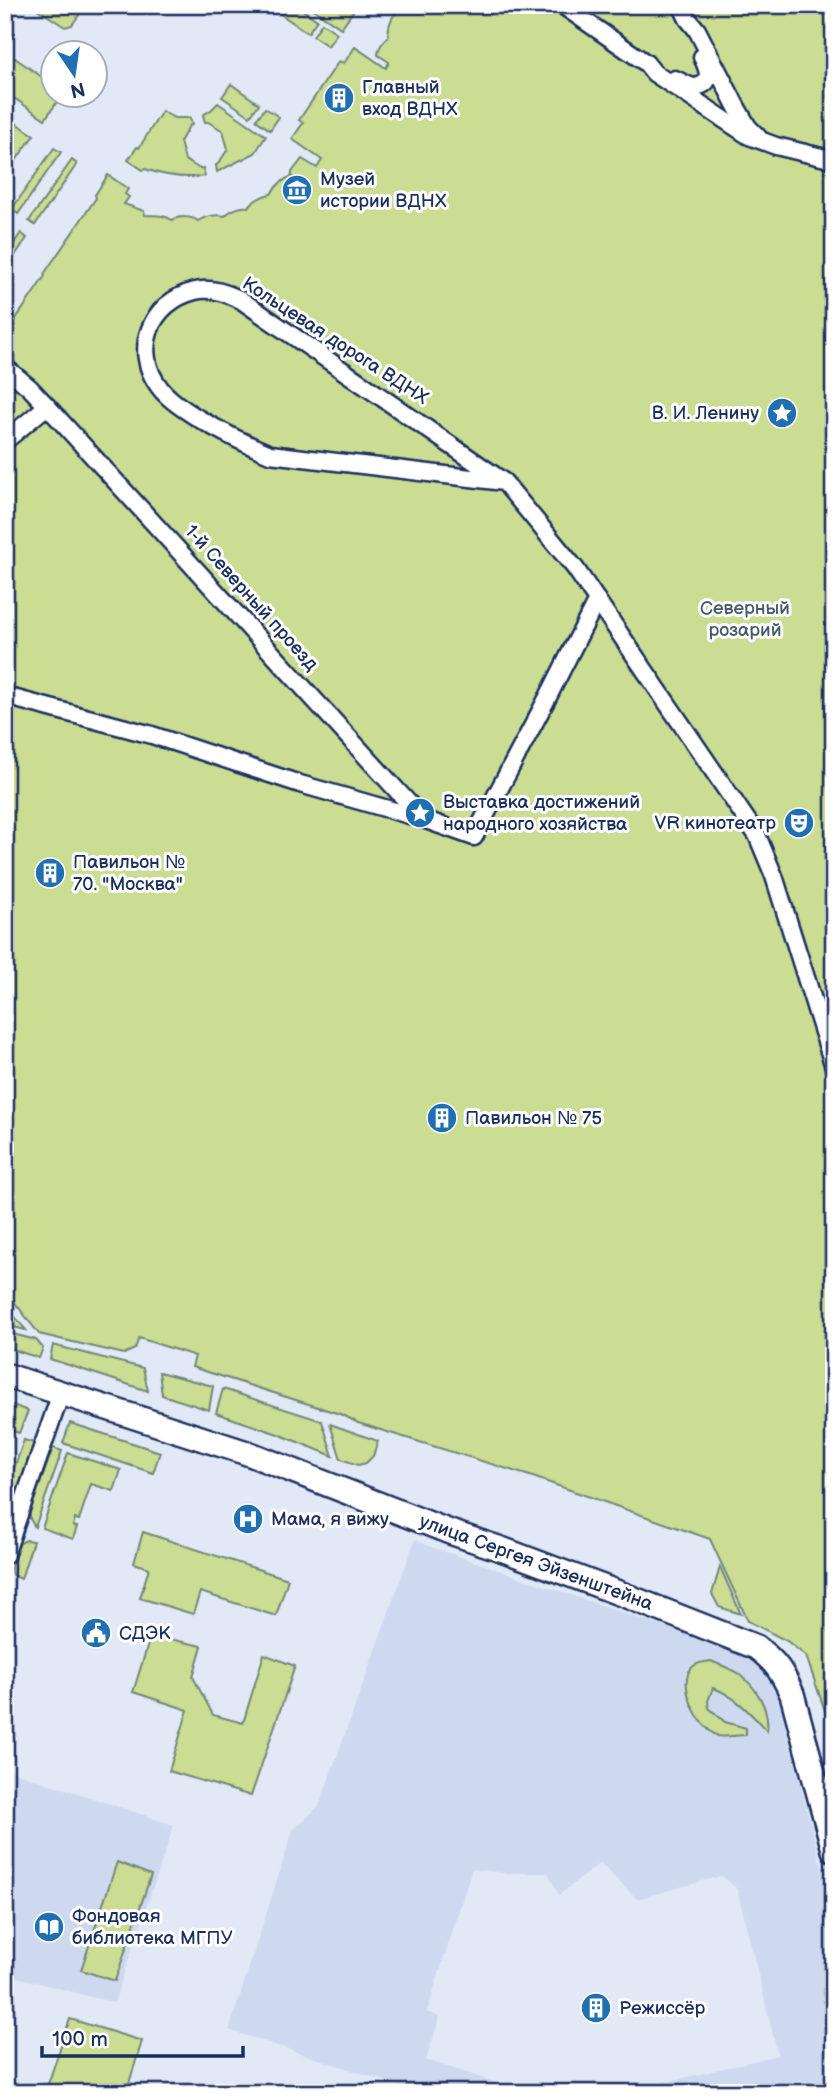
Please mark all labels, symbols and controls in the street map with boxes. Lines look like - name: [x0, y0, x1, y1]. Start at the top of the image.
- north arrow: [38, 38, 108, 108]
- text: N: [68, 76, 87, 102]
- place label: Главный вход ВДНХ: [362, 76, 458, 121]
- building icon: Главный вход ВДНХ: [322, 81, 356, 115]
- place label: Музей истории ВДНХ: [320, 168, 447, 213]
- museum icon: Музей истории ВДНХ: [280, 173, 314, 207]
- street label: Кольцевая дорога ВДНХ: [238, 272, 433, 410]
- place icon: В. И. Ленину: [765, 396, 799, 430]
- place label: В. И. Ленину: [652, 402, 759, 425]
- street label: 1-й Северный проезд: [179, 520, 323, 676]
- park label: Северный розарий: [700, 597, 790, 642]
- place label: Выставка достижений народного хозяйства: [443, 791, 640, 836]
- place icon: Выставка достижений народного хозяйства: [403, 796, 437, 830]
- theatre icon: VR кинотеатр: [782, 806, 816, 840]
- place label: VR кинотеатр: [654, 812, 776, 835]
- place label: Павильон № 70. "Москва": [73, 851, 185, 896]
- building icon: Павильон № 70. "Москва": [33, 856, 67, 890]
- building icon: Павильон № 75: [425, 1101, 459, 1135]
- place label: Павильон № 75: [465, 1107, 602, 1130]
- hospital icon: Мама, я вижу: [231, 1502, 265, 1536]
- place label: Мама, я вижу: [271, 1508, 389, 1531]
- street label: улица Сергея Эйзенштейна: [416, 1510, 656, 1616]
- public building icon: СДЭК: [79, 1616, 113, 1650]
- place label: СДЭК: [119, 1622, 171, 1645]
- place label: Фондовая библиотека МГПУ: [72, 1905, 233, 1950]
- library icon: Фондовая библиотека МГПУ: [32, 1910, 66, 1944]
- building icon: Режиссёр: [579, 1991, 613, 2025]
- place label: Режиссёр: [619, 1997, 706, 2020]
- scale bar: [42, 2014, 243, 2058]
- text: 100 m: [52, 2027, 108, 2052]

